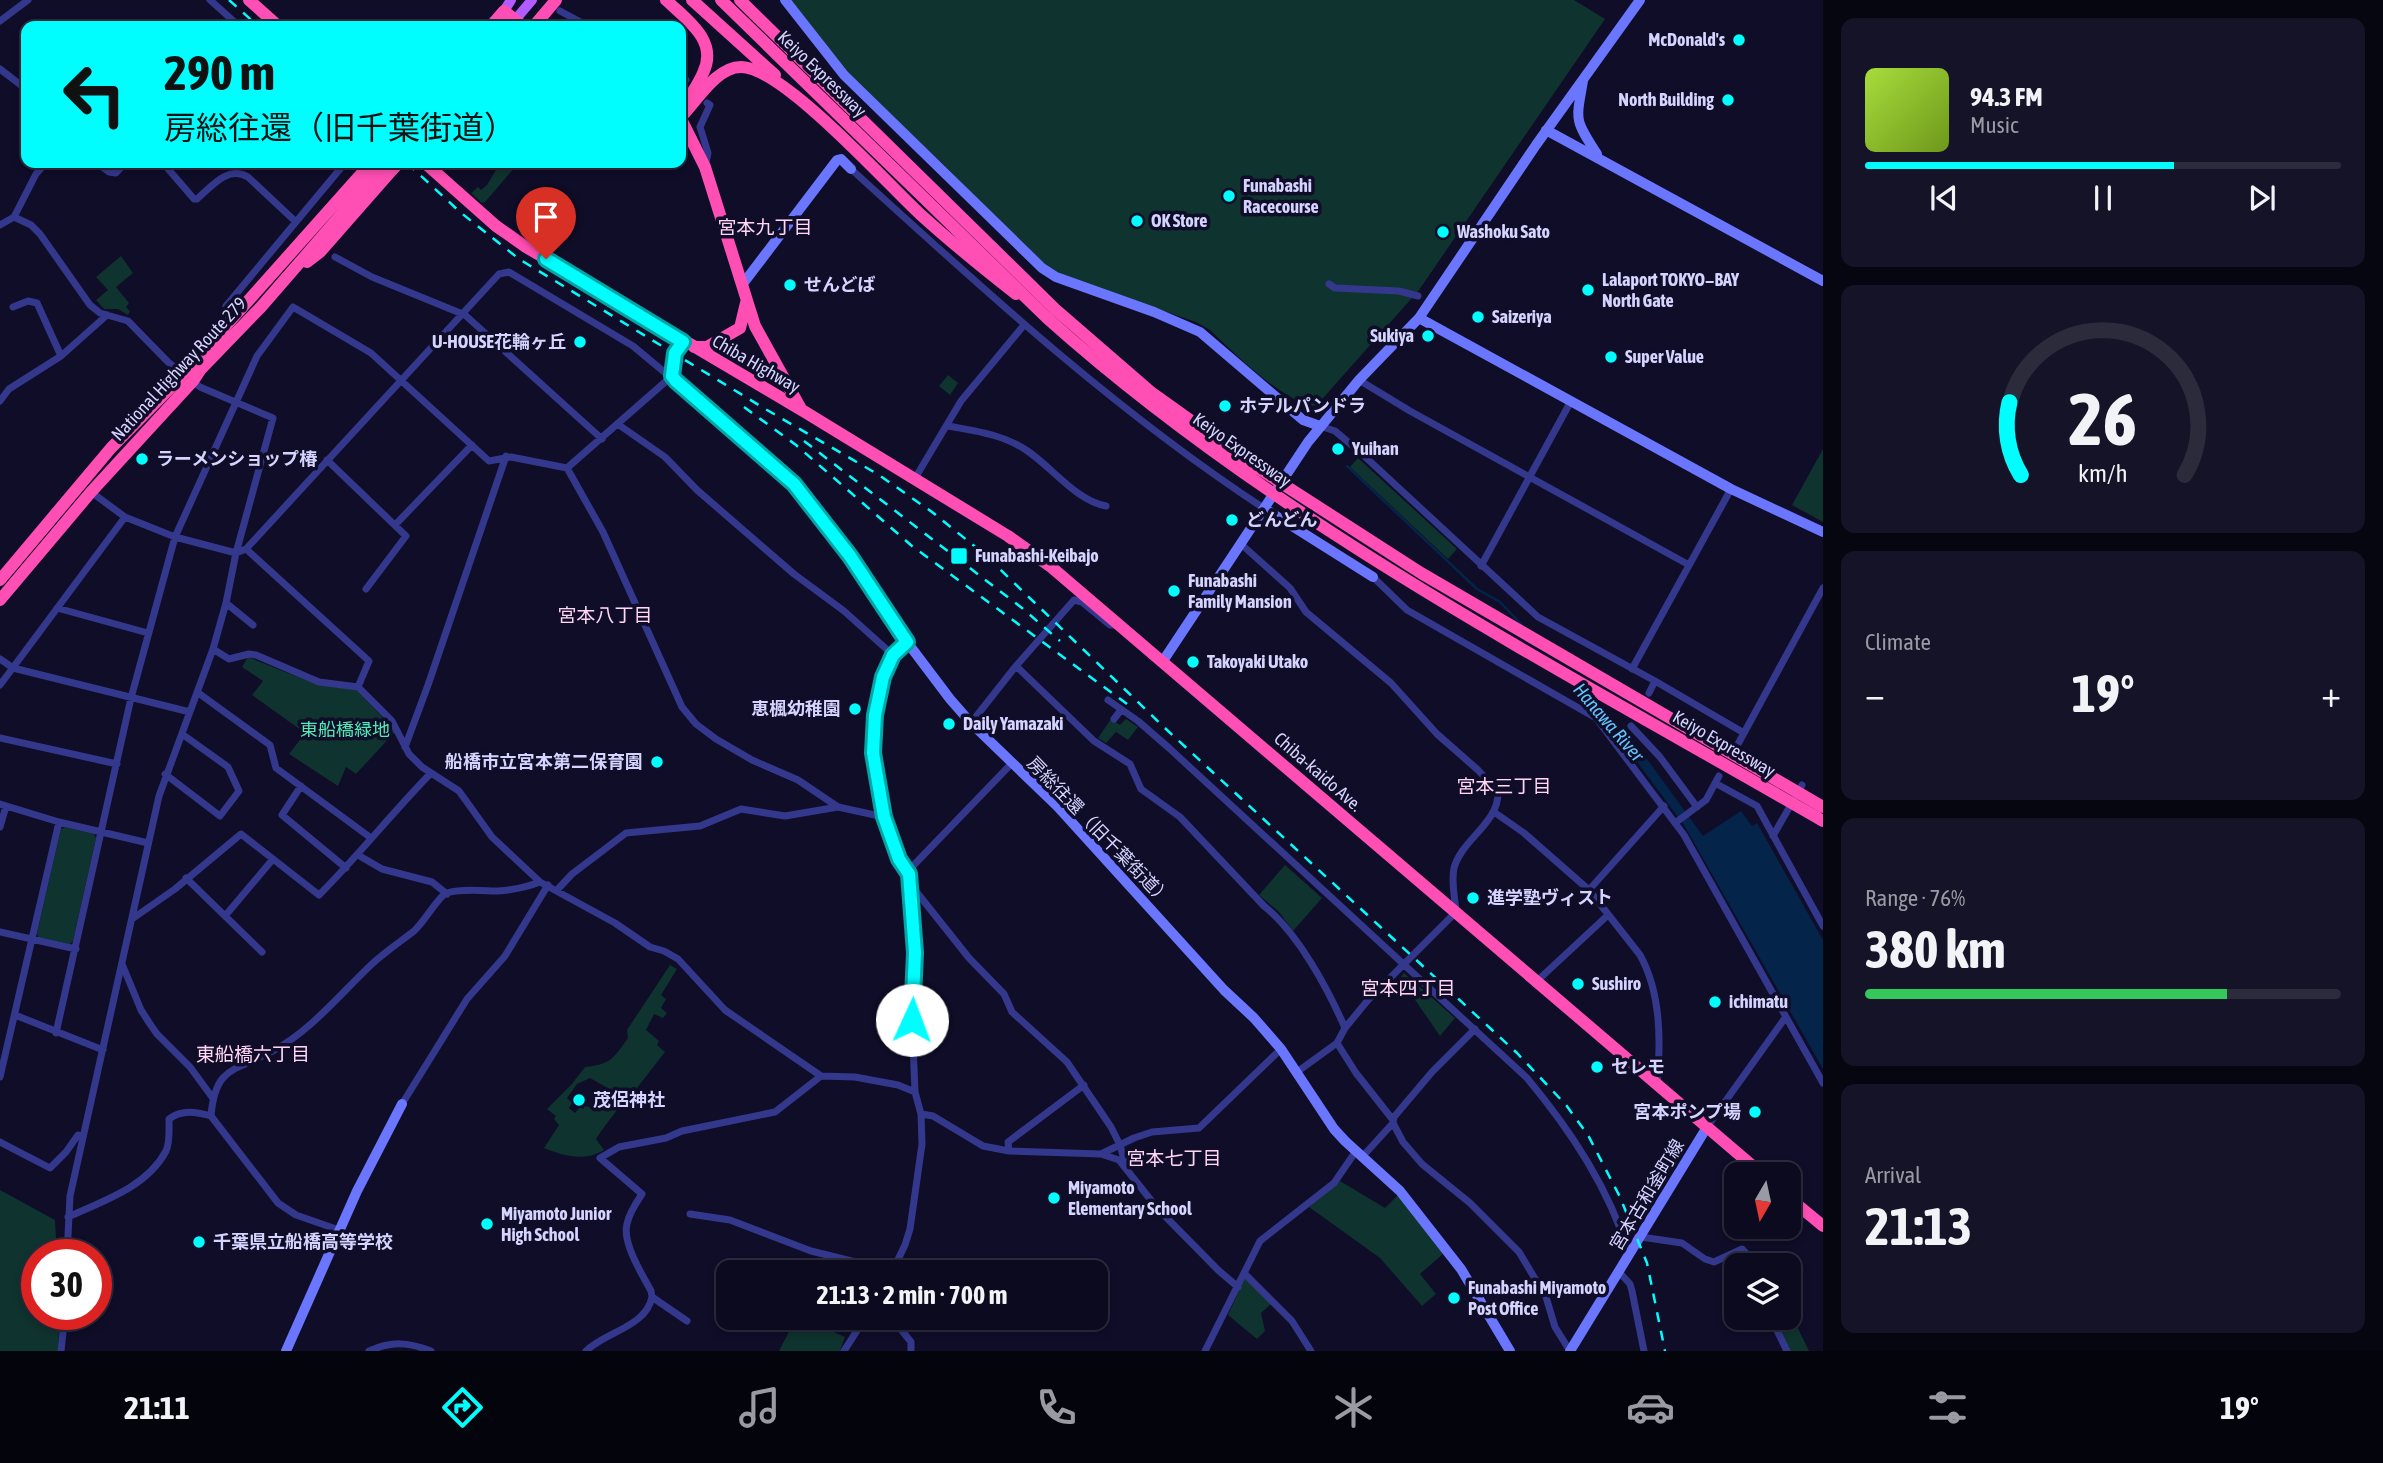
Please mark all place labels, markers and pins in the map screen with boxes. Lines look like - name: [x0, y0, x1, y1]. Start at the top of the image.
- place label: McDonald's: [1648, 29, 1726, 50]
- marker: McDonald's: [1731, 32, 1747, 48]
- place label: North Building: [1618, 89, 1714, 110]
- marker: North Building: [1720, 92, 1736, 108]
- place label: Funabashi Racecourse: [1243, 175, 1319, 217]
- pin: [516, 187, 576, 259]
- marker: Funabashi Racecourse: [1221, 188, 1237, 204]
- place label: OK Store: [1151, 210, 1207, 231]
- marker: OK Store: [1129, 213, 1145, 229]
- place label: Washoku Sato: [1456, 221, 1550, 242]
- marker: Washoku Sato: [1435, 224, 1451, 240]
- place label: Lalaport TOKYO−BAY North Gate: [1602, 269, 1740, 311]
- place label: せんどば: [804, 274, 875, 295]
- marker: せんどば: [782, 277, 798, 293]
- marker: Lalaport TOKYO−BAY North Gate: [1580, 282, 1596, 298]
- place label: Saizeriya: [1492, 306, 1552, 327]
- marker: Saizeriya: [1470, 309, 1486, 325]
- place label: Sukiya: [1370, 325, 1414, 346]
- marker: Sukiya: [1420, 328, 1436, 344]
- place label: U-HOUSE花輪ヶ丘: [432, 331, 566, 352]
- marker: U-HOUSE花輪ヶ丘: [572, 334, 588, 350]
- place label: Super Value: [1625, 346, 1704, 367]
- marker: Super Value: [1603, 349, 1619, 365]
- place label: ホテルパンドラ: [1239, 395, 1366, 416]
- marker: ホテルパンドラ: [1217, 398, 1233, 414]
- place label: Yuihan: [1351, 438, 1399, 459]
- marker: Yuihan: [1330, 441, 1346, 457]
- place label: ラーメンショップ椿: [156, 448, 317, 469]
- marker: ラーメンショップ椿: [134, 451, 150, 467]
- place label: どんどん: [1246, 509, 1317, 530]
- marker: どんどん: [1224, 512, 1240, 528]
- place label: Funabashi-Keibajo: [975, 545, 1099, 566]
- marker: Funabashi-Keibajo: [949, 546, 969, 566]
- place label: Funabashi Family Mansion: [1188, 570, 1292, 612]
- marker: Funabashi Family Mansion: [1166, 583, 1182, 599]
- place label: Takoyaki Utako: [1207, 651, 1308, 672]
- marker: Takoyaki Utako: [1185, 654, 1201, 670]
- place label: 恵楓幼稚園: [751, 698, 841, 719]
- marker: 恵楓幼稚園: [847, 701, 863, 717]
- place label: Daily Yamazaki: [963, 713, 1064, 734]
- marker: Daily Yamazaki: [941, 716, 957, 732]
- place label: 船橋市立宮本第二保育園: [445, 751, 643, 772]
- marker: 船橋市立宮本第二保育園: [649, 754, 665, 770]
- place label: 進学塾ヴィスト: [1487, 887, 1613, 908]
- marker: 進学塾ヴィスト: [1465, 890, 1481, 906]
- place label: Sushiro: [1592, 973, 1641, 994]
- marker: Sushiro: [1570, 976, 1586, 992]
- place label: ichimatu: [1729, 991, 1788, 1012]
- marker: ichimatu: [1707, 994, 1723, 1010]
- place label: セレモ: [1611, 1056, 1665, 1077]
- marker: セレモ: [1589, 1059, 1605, 1075]
- place label: 茂侶神社: [593, 1089, 665, 1110]
- marker: 茂侶神社: [571, 1092, 587, 1108]
- place label: 宮本ポンプ場: [1634, 1101, 1741, 1122]
- marker: 宮本ポンプ場: [1747, 1104, 1763, 1120]
- place label: Miyamoto Elementary School: [1068, 1177, 1192, 1219]
- marker: Miyamoto Elementary School: [1046, 1190, 1062, 1206]
- place label: Miyamoto Junior High School: [501, 1203, 612, 1245]
- marker: Miyamoto Junior High School: [479, 1216, 495, 1232]
- place label: 千葉県立船橋高等学校: [213, 1231, 393, 1252]
- marker: 千葉県立船橋高等学校: [191, 1234, 207, 1250]
- place label: Funabashi Miyamoto Post Office: [1468, 1277, 1606, 1319]
- marker: Funabashi Miyamoto Post Office: [1446, 1290, 1462, 1306]

